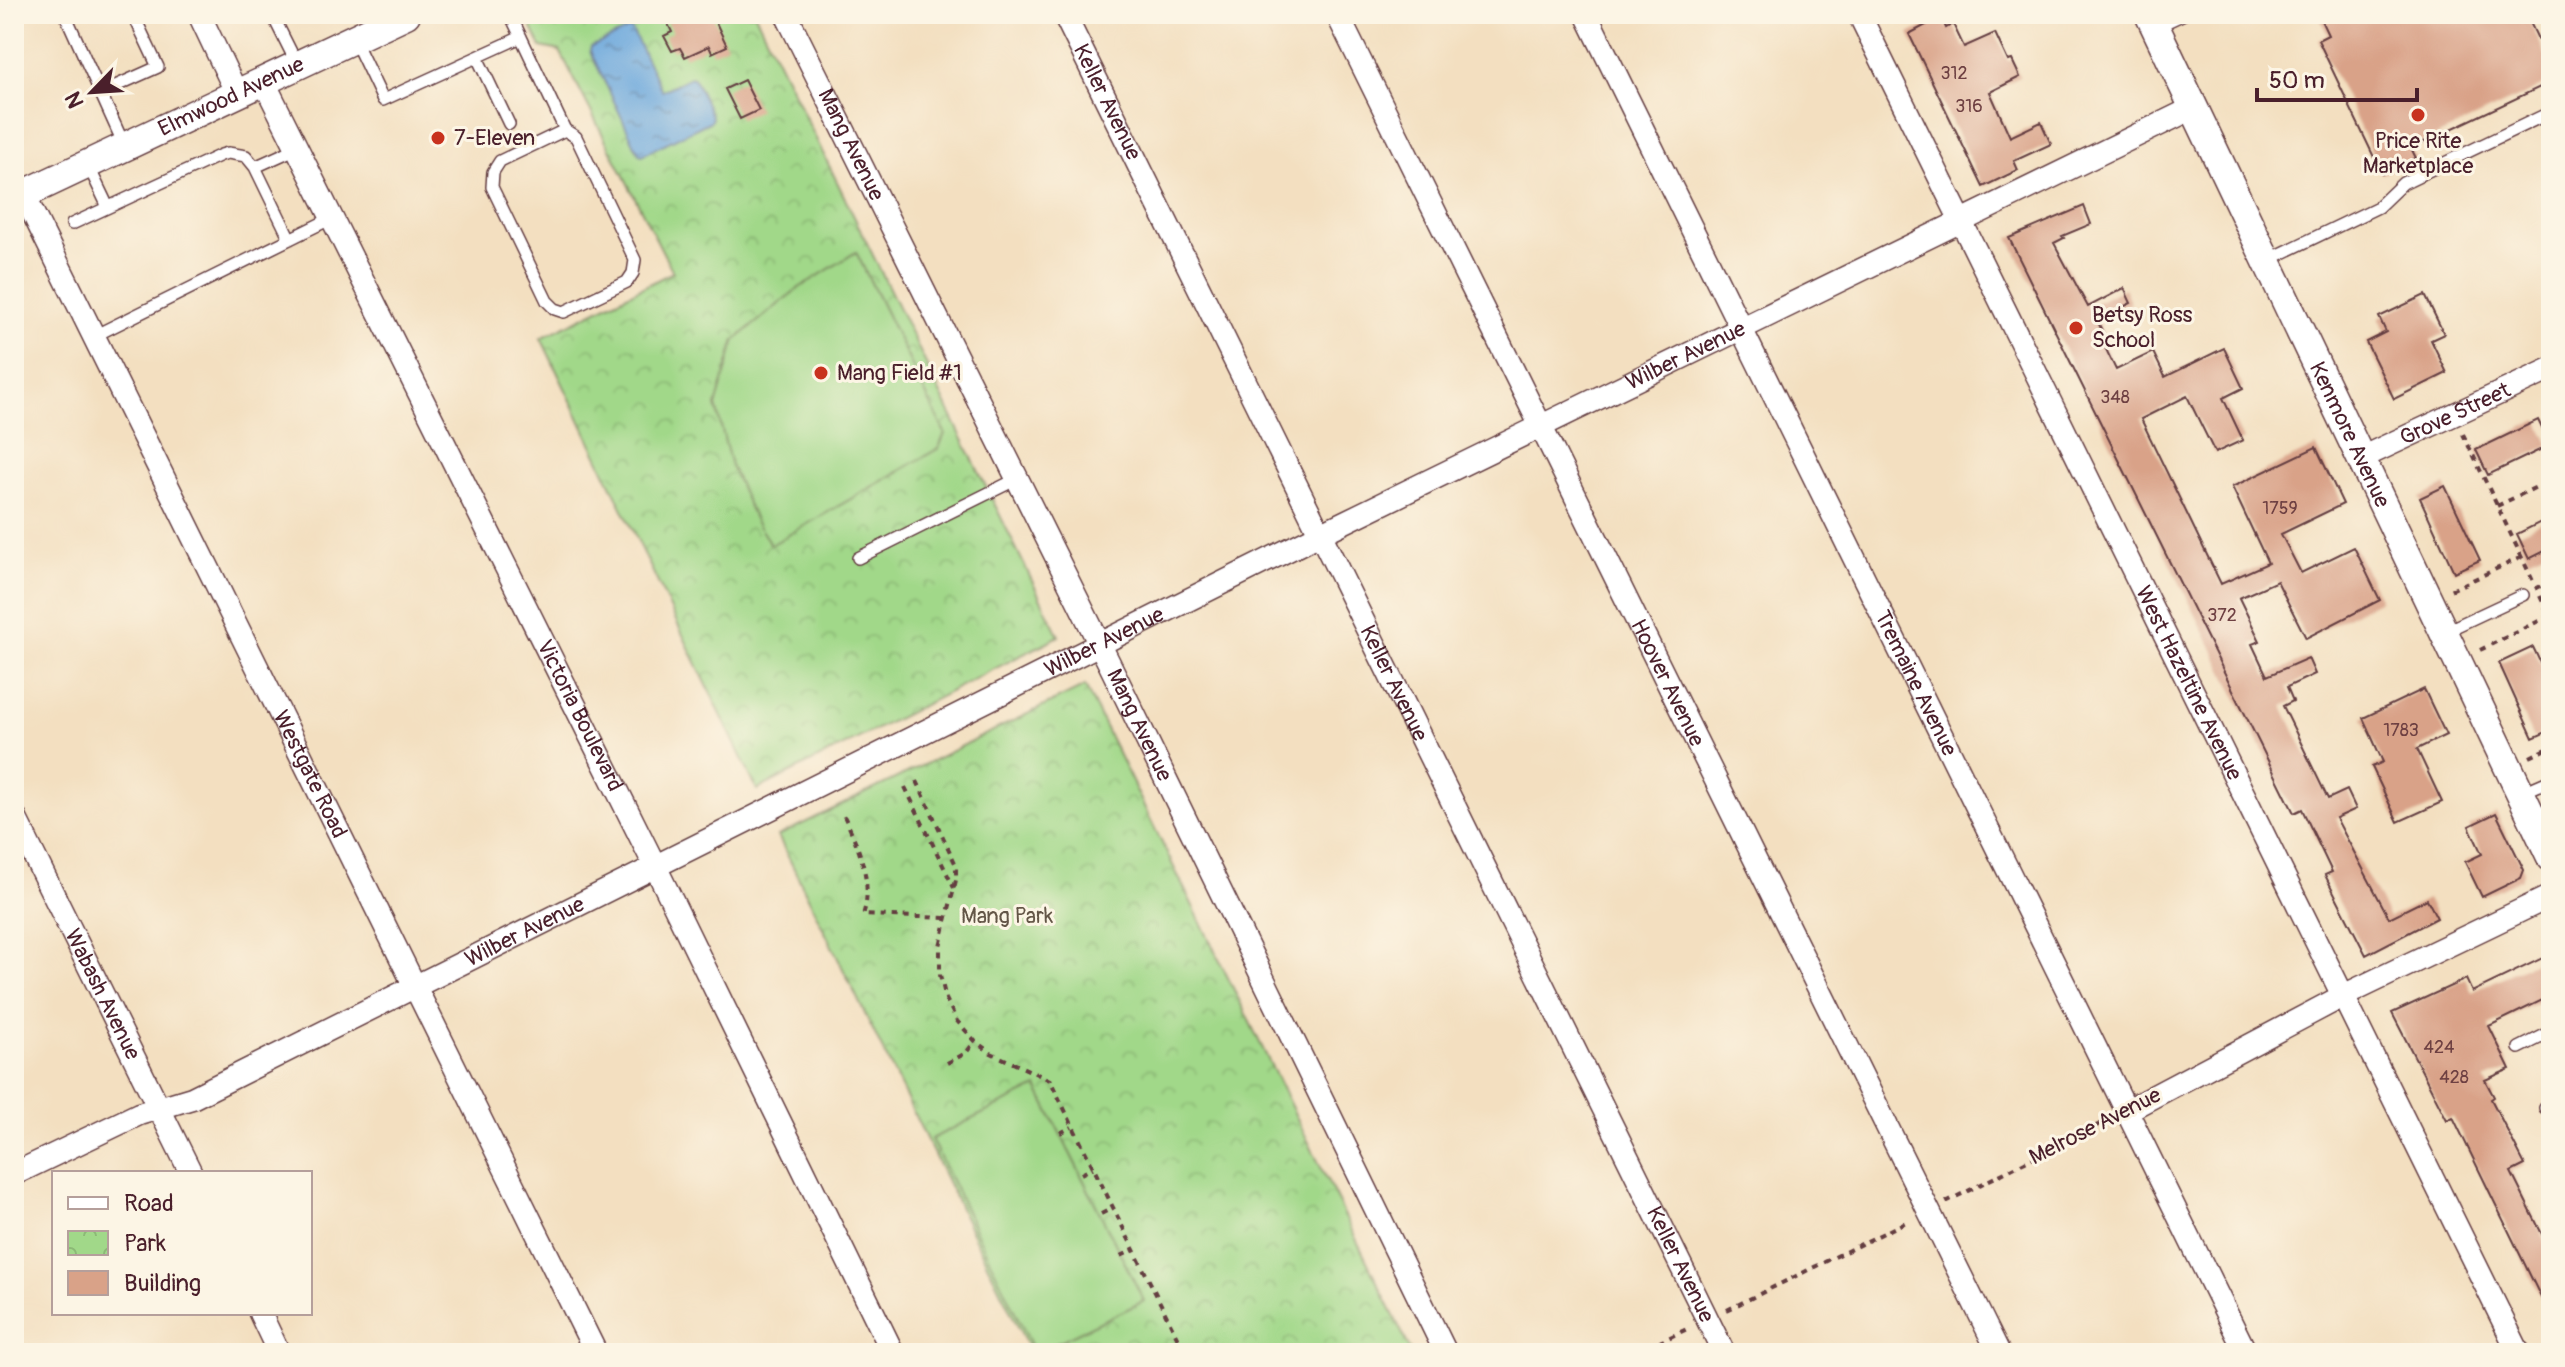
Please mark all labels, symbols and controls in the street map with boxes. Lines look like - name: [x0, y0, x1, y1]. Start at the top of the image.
- street label: Keller Avenue: [1067, 39, 1148, 165]
- street label: Elmwood Avenue: [154, 50, 309, 143]
- north arrow: [52, 52, 132, 132]
- scale bar: [2257, 52, 2417, 102]
- house number: 312: [1940, 62, 1968, 85]
- text: 50 m: [2269, 66, 2325, 95]
- street label: Mang Avenue: [811, 84, 891, 205]
- text: N: [59, 87, 91, 113]
- house number: 316: [1955, 95, 1983, 118]
- marker: Price Rite Marketplace: [2409, 106, 2427, 124]
- place label: 7-Eleven: [454, 124, 535, 152]
- place label: Price Rite Marketplace: [2363, 127, 2473, 180]
- marker: 7-Eleven: [429, 129, 447, 147]
- place label: Betsy Ross School: [2092, 301, 2193, 354]
- street label: Wilber Avenue: [1621, 314, 1750, 397]
- marker: Betsy Ross School: [2067, 319, 2085, 337]
- street label: Kenmore Avenue: [2303, 357, 2396, 512]
- place label: Mang Field #1: [837, 359, 962, 387]
- marker: Mang Field #1: [812, 364, 830, 382]
- street label: Grove Street: [2395, 376, 2515, 452]
- house number: 348: [2100, 386, 2130, 409]
- house number: 1759: [2262, 497, 2298, 520]
- street label: West Hazeltine Avenue: [2129, 581, 2249, 785]
- street label: Wilber Avenue: [1040, 600, 1169, 683]
- house number: 372: [2207, 604, 2237, 627]
- street label: Tremaine Avenue: [1868, 606, 1964, 761]
- street label: Hoover Avenue: [1624, 614, 1711, 751]
- street label: Keller Avenue: [1353, 621, 1434, 746]
- street label: Victoria Boulevard: [530, 635, 629, 796]
- street label: Mang Avenue: [1100, 664, 1179, 786]
- street label: Westgate Road: [267, 706, 353, 843]
- house number: 1783: [2383, 719, 2419, 742]
- street label: Wilber Avenue: [460, 890, 589, 973]
- park label: Mang Park: [961, 902, 1053, 930]
- street label: Wabash Avenue: [58, 924, 147, 1065]
- house number: 424: [2424, 1036, 2455, 1059]
- house number: 428: [2439, 1066, 2469, 1089]
- street label: Melrose Avenue: [2024, 1081, 2166, 1171]
- legend: [52, 1171, 312, 1315]
- text: Road: [124, 1189, 174, 1218]
- street label: Keller Avenue: [1640, 1202, 1721, 1327]
- text: Park: [124, 1229, 166, 1258]
- text: Building: [124, 1269, 201, 1298]

